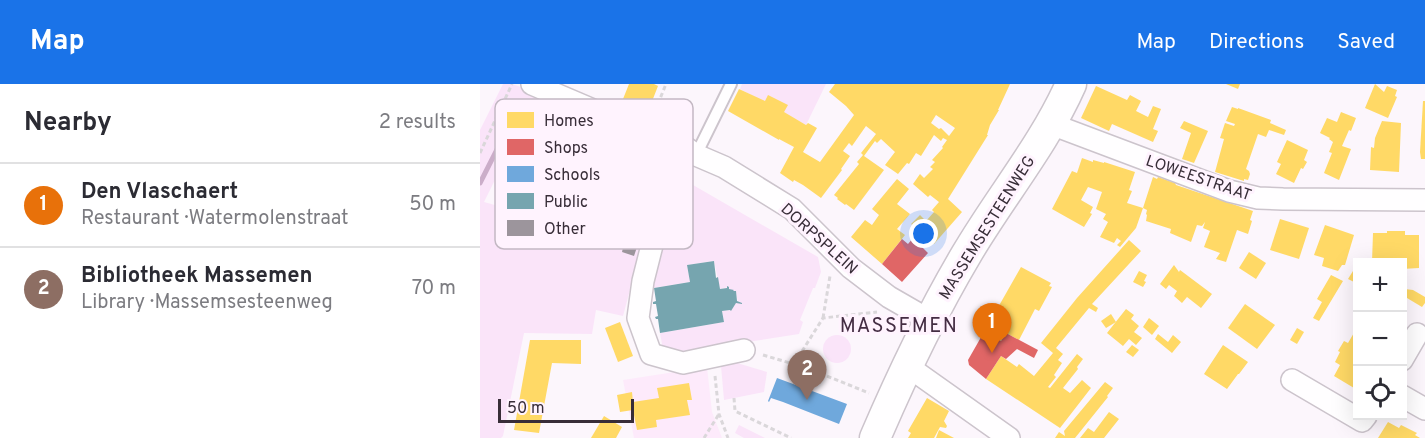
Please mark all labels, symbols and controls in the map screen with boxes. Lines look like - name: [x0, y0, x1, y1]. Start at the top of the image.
- text: Map: [30, 24, 85, 60]
- text: Map: [1136, 29, 1176, 56]
- text: Directions: [1209, 29, 1304, 56]
- text: Saved: [1337, 29, 1395, 56]
- legend: [495, 99, 693, 249]
- text: Nearby: [24, 107, 112, 140]
- text: 2 results: [379, 110, 456, 136]
- text: Homes: [544, 112, 594, 132]
- text: Shops: [544, 139, 588, 159]
- street label: LOWEESTRAAT: [1143, 151, 1254, 206]
- street label: MASSEMSESTEENWEG: [935, 153, 1040, 304]
- text: Schools: [544, 166, 600, 186]
- text: Den Vlaschaert: [81, 179, 238, 206]
- text: 1: [40, 192, 48, 218]
- text: 50 m: [409, 192, 456, 218]
- text: Public: [544, 193, 588, 213]
- street label: DORPSPLEIN: [776, 200, 861, 279]
- text: Restaurant · Watermolenstraat: [81, 206, 349, 232]
- your location: [909, 219, 938, 248]
- text: Other: [544, 220, 586, 240]
- map controls: [1353, 258, 1407, 420]
- button: +: [1353, 258, 1407, 312]
- text: Bibliotheek Massemen: [81, 263, 313, 290]
- text: 2: [37, 276, 50, 302]
- text: 70 m: [412, 276, 456, 302]
- text: Library · Massemsesteenweg: [81, 290, 333, 316]
- pin: 1: [972, 304, 1012, 353]
- button: −: [1353, 312, 1407, 366]
- district label: MASSEMEN: [840, 314, 958, 340]
- pin: 2: [788, 350, 826, 400]
- button: locate: [1353, 366, 1407, 420]
- scale bar: [498, 396, 634, 424]
- text: 50 m: [507, 399, 545, 419]

